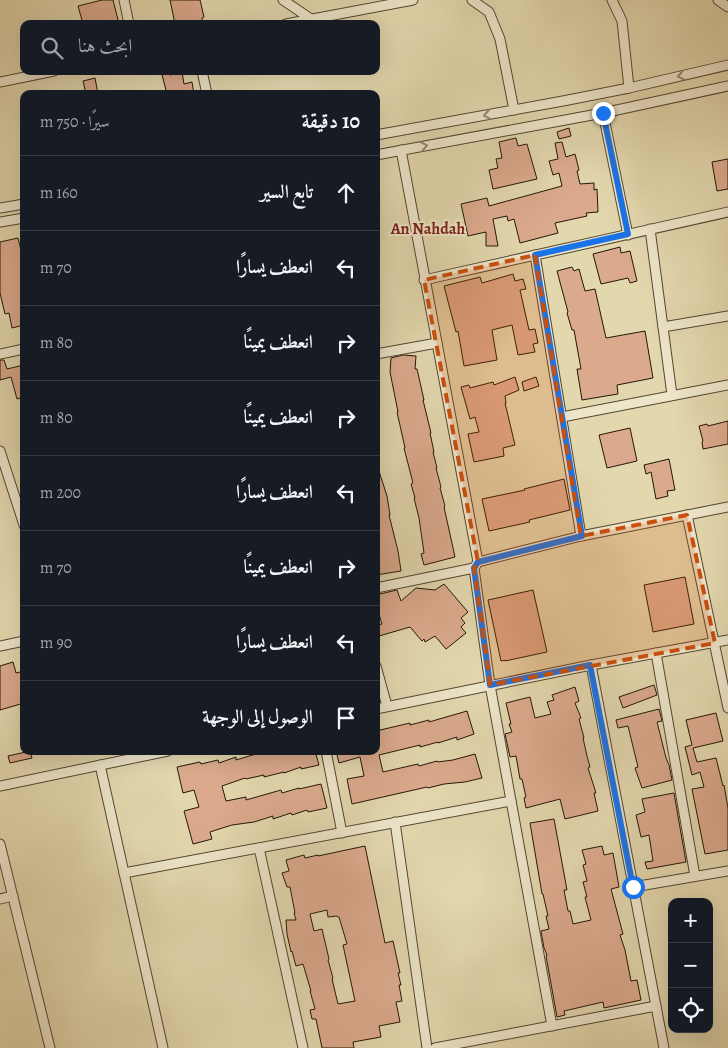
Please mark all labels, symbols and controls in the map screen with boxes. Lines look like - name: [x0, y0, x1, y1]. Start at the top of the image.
- search box: [20, 20, 380, 75]
- text: ابحث هنا: [78, 33, 132, 59]
- icon: search: [38, 34, 66, 62]
- one-way arrow: [676, 70, 685, 81]
- route end: [592, 102, 615, 125]
- text: 10 دقيقة: [302, 107, 360, 135]
- one-way arrow: [483, 109, 491, 119]
- text: سيرًا · 750 m: [40, 111, 109, 133]
- one-way arrow: [420, 141, 429, 152]
- text: تابع السير: [260, 179, 313, 205]
- icon: ahead: [332, 179, 360, 207]
- text: 160 m: [40, 182, 78, 204]
- district label: An Nahdah: [390, 218, 465, 240]
- text: انعطف يسارًا: [236, 254, 313, 280]
- icon: left: [332, 254, 360, 282]
- text: 70 m: [40, 257, 72, 279]
- text: انعطف يمينًا: [243, 329, 313, 355]
- icon: right: [332, 329, 360, 357]
- text: 80 m: [40, 332, 73, 354]
- text: انعطف يمينًا: [243, 404, 313, 430]
- icon: right: [332, 404, 360, 432]
- text: 80 m: [40, 407, 73, 429]
- text: انعطف يسارًا: [236, 479, 313, 505]
- icon: left: [332, 479, 360, 507]
- text: 200 m: [40, 482, 81, 504]
- text: انعطف يمينًا: [243, 554, 313, 580]
- icon: right: [332, 554, 360, 582]
- text: 70 m: [40, 557, 72, 579]
- text: انعطف يسارًا: [236, 629, 313, 655]
- icon: left: [332, 629, 360, 657]
- text: 90 m: [40, 632, 72, 654]
- text: الوصول إلى الوجهة: [202, 704, 313, 730]
- icon: arrive: [332, 704, 360, 732]
- route start: [622, 876, 645, 899]
- map controls: [668, 898, 713, 1033]
- button: +: [668, 898, 713, 943]
- button: −: [668, 943, 713, 988]
- button: locate: [668, 988, 713, 1033]

